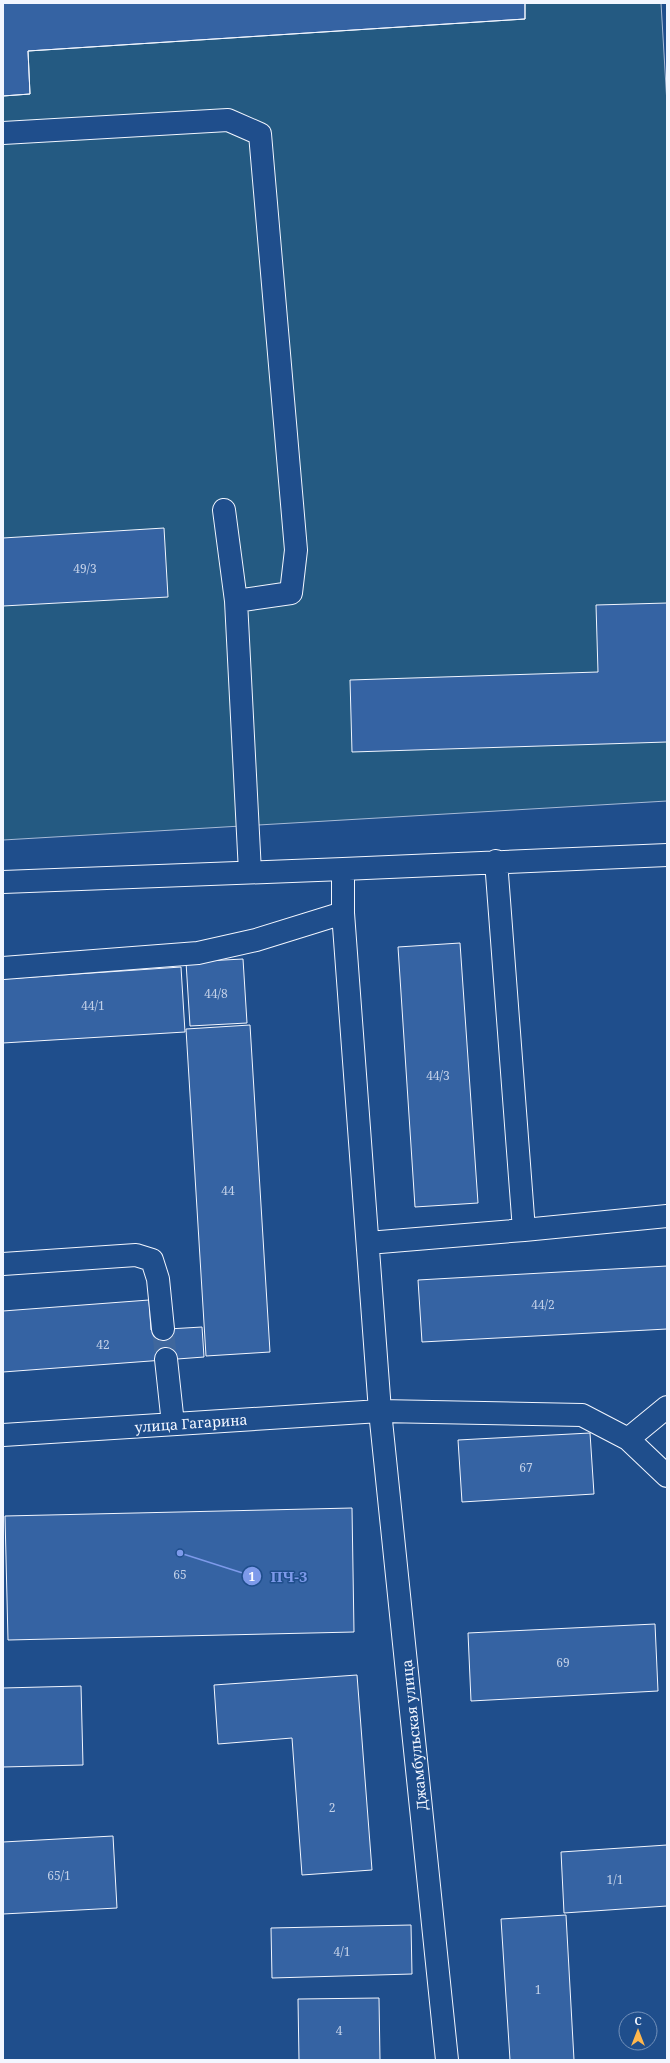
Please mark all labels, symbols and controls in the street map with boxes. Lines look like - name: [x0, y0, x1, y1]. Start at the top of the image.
- house number: 49/3: [73, 560, 97, 577]
- house number: 44/8: [204, 985, 228, 1002]
- house number: 44/1: [81, 997, 105, 1014]
- house number: 44/3: [426, 1067, 450, 1084]
- house number: 44: [221, 1182, 235, 1199]
- house number: 44/2: [531, 1296, 555, 1313]
- house number: 42: [96, 1336, 110, 1353]
- street label: улица Гагарина: [134, 1410, 248, 1436]
- house number: 67: [519, 1459, 533, 1476]
- callout: ПЧ-3: [242, 1563, 315, 1590]
- house number: 65: [173, 1566, 187, 1583]
- text: ПЧ-3: [271, 1566, 307, 1586]
- text: 1: [249, 1568, 256, 1585]
- house number: 69: [556, 1654, 570, 1671]
- street label: Джамбульская улица: [397, 1659, 431, 1811]
- house number: 2: [329, 1799, 335, 1816]
- house number: 65/1: [47, 1867, 71, 1884]
- house number: 1/1: [607, 1871, 623, 1888]
- house number: 4/1: [334, 1943, 350, 1960]
- house number: 1: [535, 1981, 541, 1998]
- north arrow: [618, 2011, 658, 2051]
- text: С: [634, 2013, 642, 2028]
- house number: 4: [336, 2022, 343, 2039]

